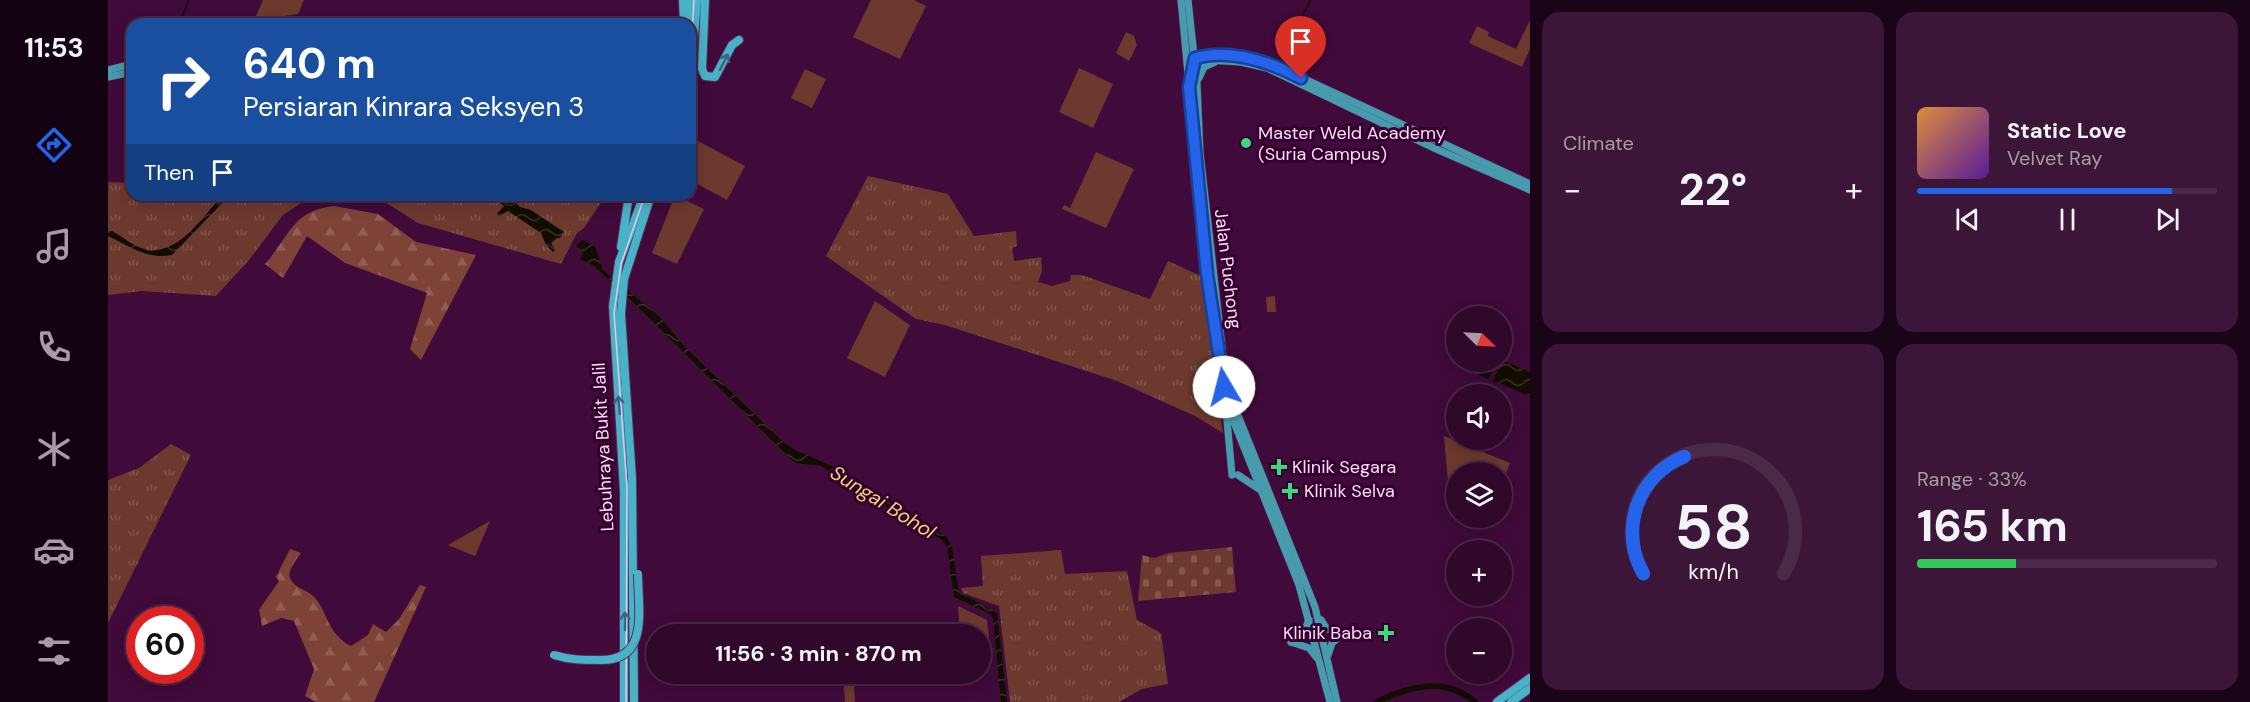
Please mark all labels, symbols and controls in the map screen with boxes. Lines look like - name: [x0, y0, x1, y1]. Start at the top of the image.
- pin: [1275, 16, 1326, 78]
- icon: arrive: [1284, 25, 1317, 58]
- text: 11:53: [24, 30, 84, 65]
- text: 640 m: [243, 36, 376, 91]
- icon: right: [144, 42, 222, 120]
- one-way arrow: [719, 53, 730, 71]
- text: Persiaran Kinrara Seksyen 3: [243, 89, 584, 124]
- text: Static Love: [2007, 116, 2127, 145]
- place label: Master Weld Academy (Suria Campus): [1258, 121, 1446, 166]
- icon: directions: [33, 124, 75, 166]
- text: Climate: [1563, 130, 1634, 156]
- marker: Master Weld Academy (Suria Campus): [1239, 136, 1253, 150]
- text: Velvet Ray: [2007, 145, 2102, 171]
- icon: arrive: [206, 156, 239, 189]
- text: Then: [144, 158, 194, 187]
- text: 22°: [1679, 160, 1747, 219]
- text: −: [1563, 168, 1581, 211]
- text: +: [1845, 168, 1863, 211]
- icon: previous: [1951, 203, 1984, 236]
- icon: pause: [2051, 203, 2084, 236]
- icon: next: [2151, 203, 2184, 236]
- street label: Jalan Puchong: [1209, 208, 1247, 330]
- icon: music: [33, 225, 75, 267]
- north arrow: [1446, 306, 1512, 372]
- map controls: [1446, 306, 1512, 684]
- icon: phone: [33, 326, 75, 368]
- position arrow: [1192, 355, 1256, 419]
- street label: Lebuhraya Bukit Jalil: [587, 362, 619, 532]
- button: sound: [1446, 384, 1512, 450]
- one-way arrow: [613, 396, 624, 415]
- icon: climate: [33, 428, 75, 470]
- place label: Klinik Segara: [1292, 455, 1396, 479]
- marker: Klinik Segara: [1270, 458, 1288, 476]
- water label: Sungai Bohol: [826, 459, 941, 545]
- button: layers: [1446, 462, 1512, 528]
- text: Range · 33%: [1917, 466, 2027, 492]
- place label: Klinik Selva: [1304, 479, 1395, 503]
- marker: Klinik Selva: [1281, 482, 1299, 500]
- text: 58: [1674, 486, 1752, 567]
- text: 165 km: [1917, 496, 2068, 555]
- icon: car: [33, 529, 75, 571]
- button: +: [1446, 540, 1512, 606]
- text: km/h: [1688, 558, 1738, 586]
- speed limit sign: 60: [126, 606, 204, 684]
- one-way arrow: [619, 611, 631, 631]
- button: −: [1446, 618, 1512, 684]
- place label: Klinik Baba: [1283, 621, 1372, 645]
- marker: Klinik Baba: [1377, 624, 1395, 642]
- icon: filters: [33, 630, 75, 672]
- text: 11:56 · 3 min · 870 m: [715, 639, 922, 668]

